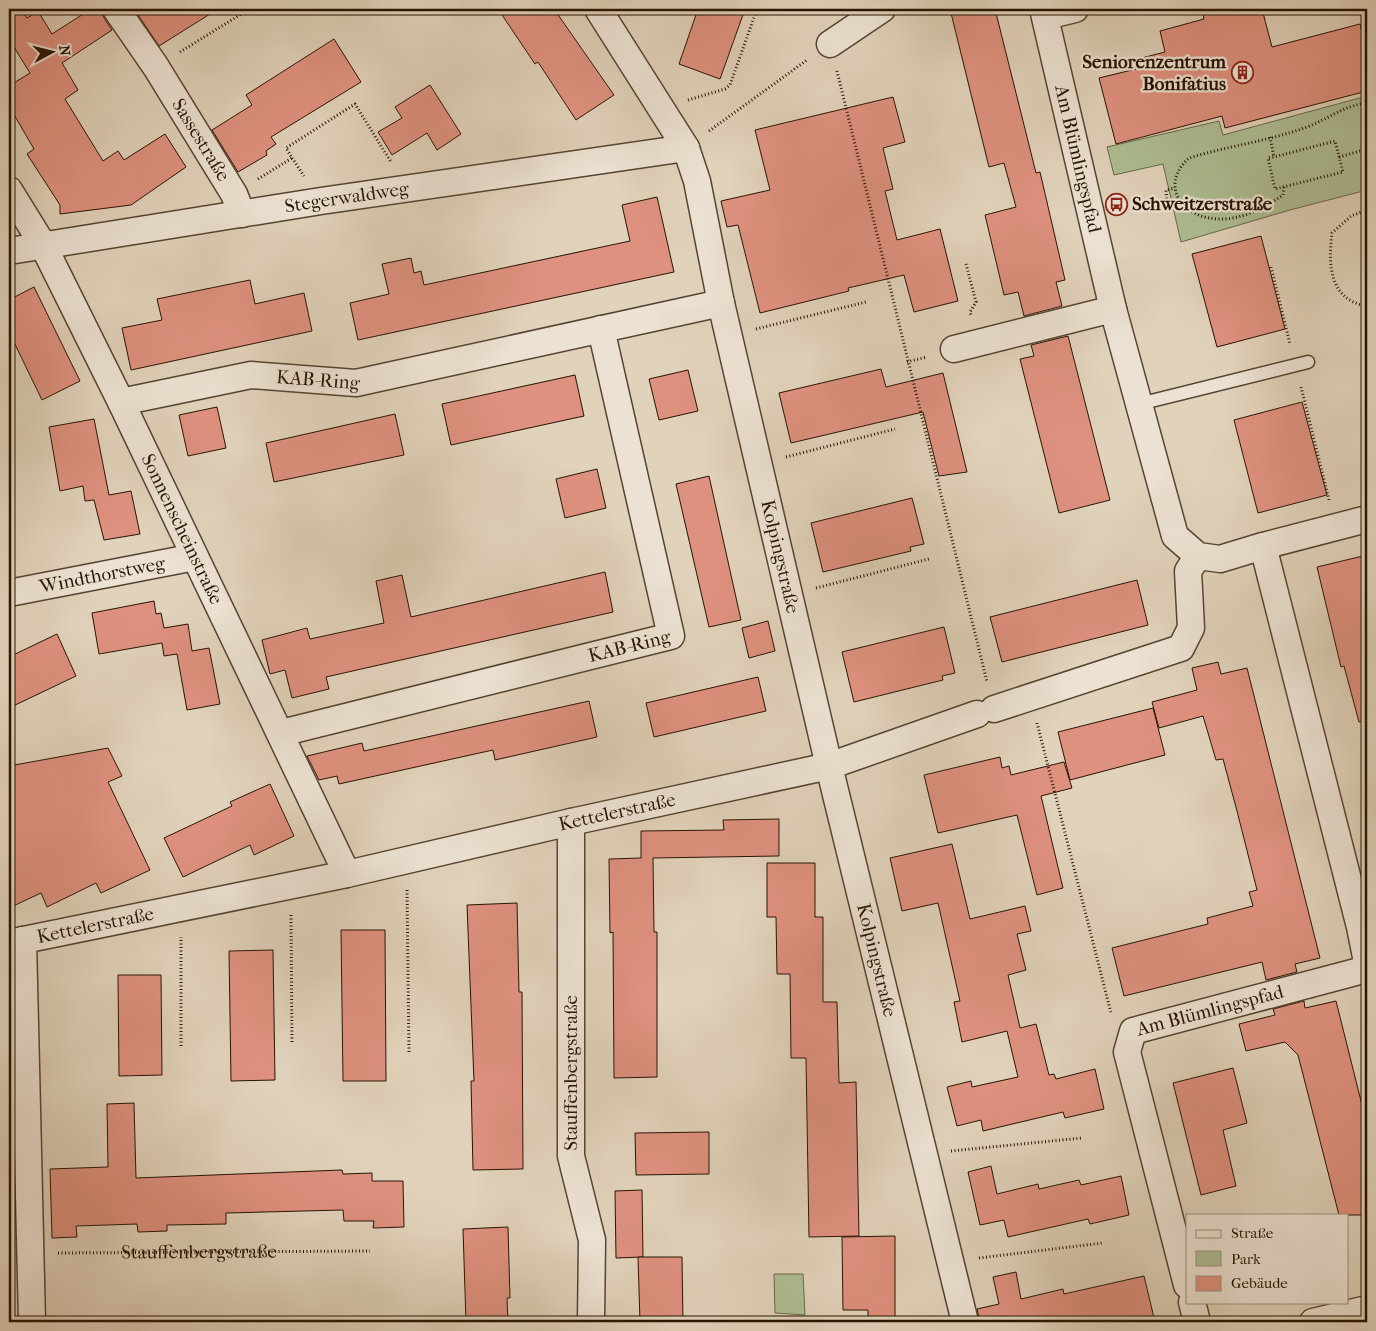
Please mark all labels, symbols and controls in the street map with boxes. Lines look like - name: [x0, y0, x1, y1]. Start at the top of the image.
- north arrow: [28, 28, 78, 78]
- text: N: [55, 44, 74, 57]
- place label: Seniorenzentrum Bonifatius: [1082, 51, 1226, 95]
- building icon: Seniorenzentrum Bonifatius: [1230, 61, 1254, 85]
- street label: Am Blümlingspfad: [1050, 82, 1106, 236]
- street label: Sassestraße: [167, 95, 234, 185]
- street label: Stegerwaldweg: [283, 177, 411, 218]
- bus stop icon: Schweitzerstraße: [1104, 192, 1128, 216]
- place label: Schweitzerstraße: [1132, 193, 1273, 215]
- street label: KAB-Ring: [275, 366, 362, 394]
- street label: Sonnenscheinstraße: [137, 450, 227, 608]
- street label: Kolpingstraße: [756, 498, 804, 615]
- street label: Windthorstweg: [37, 552, 168, 598]
- street label: KAB-Ring: [586, 625, 674, 667]
- street label: Kettelerstraße: [556, 789, 677, 836]
- street label: Kolpingstraße: [852, 901, 901, 1019]
- street label: Kettelerstraße: [35, 903, 156, 948]
- street label: Am Blümlingspfad: [1133, 980, 1286, 1041]
- street label: Stauffenbergstraße: [560, 995, 582, 1151]
- legend: [1186, 1214, 1348, 1304]
- text: Straße: [1231, 1224, 1274, 1242]
- street label: Stauffenbergstraße: [121, 1241, 277, 1264]
- text: Park: [1231, 1250, 1261, 1268]
- text: Gebäude: [1231, 1274, 1288, 1292]

